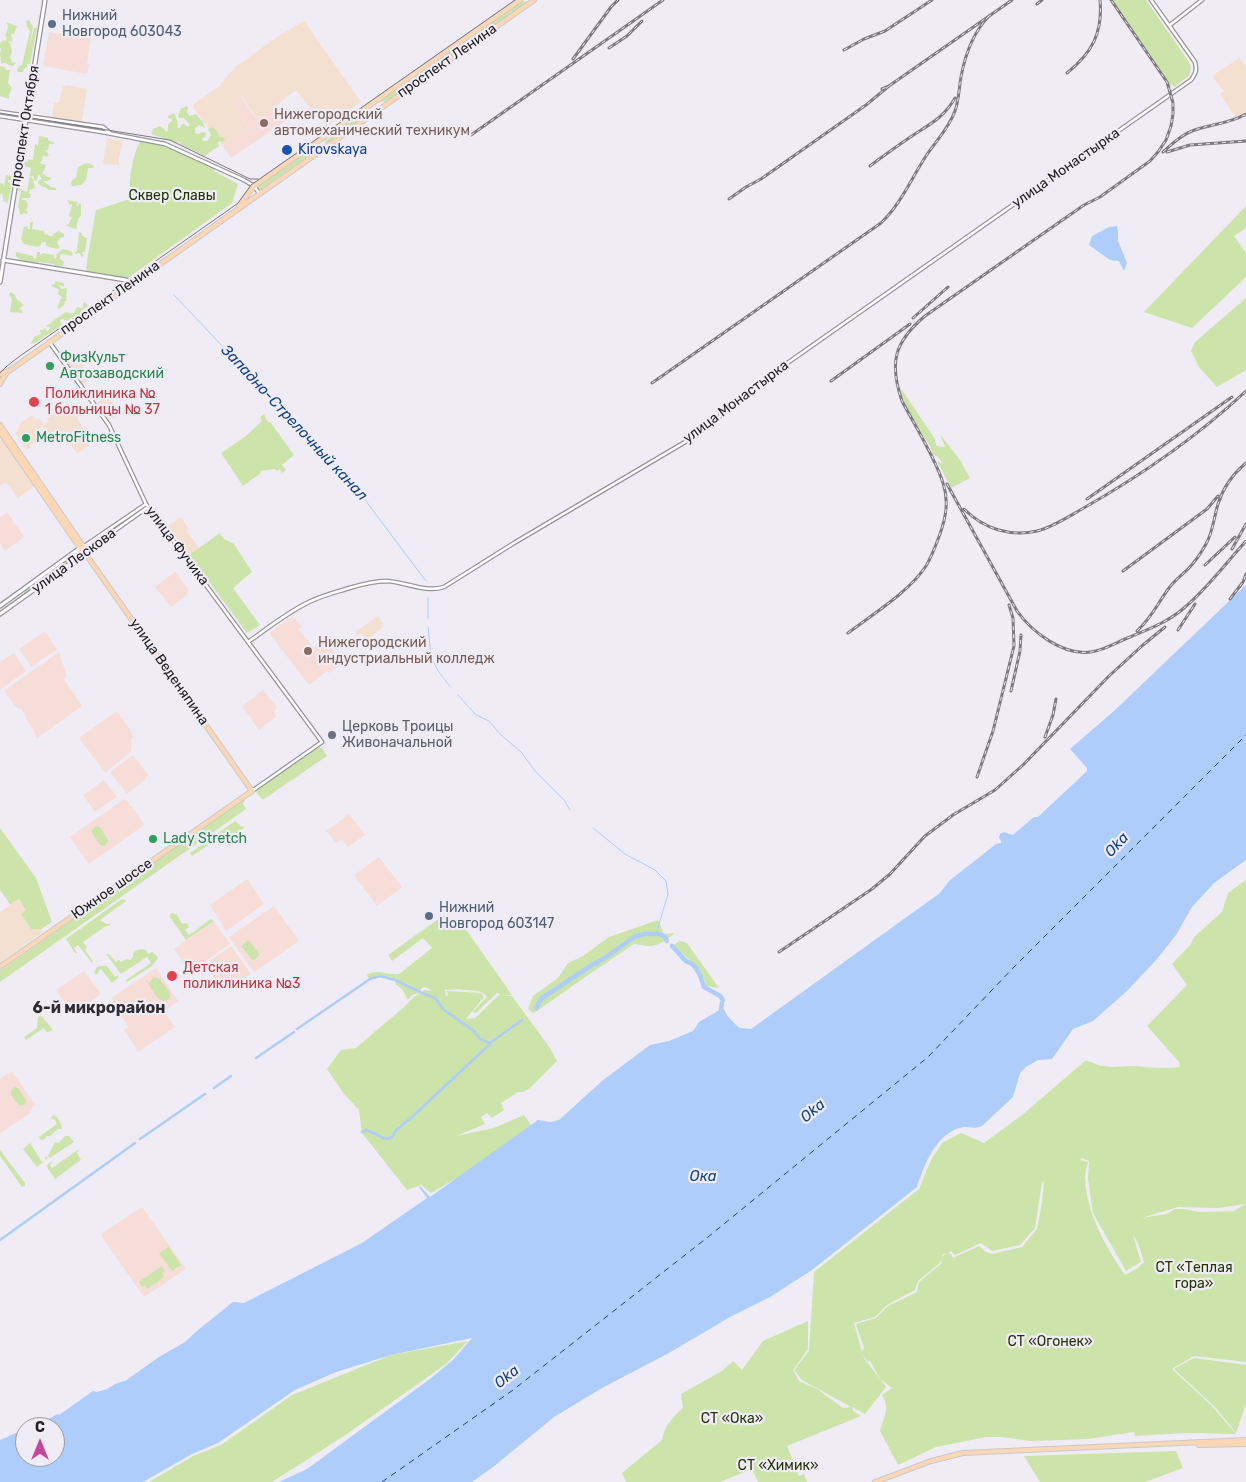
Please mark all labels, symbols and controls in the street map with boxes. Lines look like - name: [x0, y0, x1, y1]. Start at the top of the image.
- place label: Нижний Новгород 603043: [62, 8, 182, 40]
- marker: Нижний Новгород 603043: [46, 18, 58, 30]
- street label: проспект Ленина: [394, 20, 500, 102]
- street label: проспект Октября: [7, 64, 43, 188]
- place label: Нижегородский автомеханический техникум: [274, 107, 470, 140]
- marker: Нижегородский автомеханический техникум: [258, 117, 270, 129]
- street label: улица Монастырка: [1009, 125, 1123, 211]
- place label: Kirovskaya: [298, 142, 367, 158]
- marker: Kirovskaya: [280, 143, 294, 157]
- park label: Сквер Славы: [128, 188, 216, 204]
- street label: проспект Ленина: [57, 257, 163, 339]
- water label: Западно-Стрелочный канал: [217, 342, 371, 504]
- place label: ФизКульт Автозаводский: [60, 350, 164, 382]
- street label: улица Монастырка: [680, 357, 792, 447]
- marker: ФизКульт Автозаводский: [44, 360, 56, 372]
- place label: Поликлиника № 1 больницы № 37: [45, 386, 160, 418]
- marker: Поликлиника № 1 больницы № 37: [27, 395, 41, 409]
- place label: MetroFitness: [36, 430, 121, 446]
- marker: MetroFitness: [20, 432, 32, 444]
- street label: улица Фучика: [142, 503, 212, 589]
- street label: улица Лескова: [29, 525, 119, 597]
- street label: улица Веденяпина: [126, 615, 212, 729]
- place label: Нижегородский индустриальный колледж: [318, 635, 495, 668]
- marker: Нижегородский индустриальный колледж: [302, 645, 314, 657]
- place label: Церковь Троицы Живоначальной: [342, 719, 453, 752]
- marker: Церковь Троицы Живоначальной: [326, 729, 338, 741]
- water label: Oka: [1101, 829, 1133, 861]
- place label: Lady Stretch: [163, 831, 247, 847]
- marker: Lady Stretch: [147, 833, 159, 845]
- street label: Южное шоссе: [68, 855, 156, 923]
- place label: Нижний Новгород 603147: [439, 900, 554, 932]
- marker: Нижний Новгород 603147: [423, 910, 435, 922]
- place label: Детская поликлиника №3: [183, 960, 300, 992]
- marker: Детская поликлиника №3: [165, 969, 179, 983]
- district label: 6-й микрорайон: [33, 998, 165, 1018]
- water label: Oka: [797, 1096, 829, 1126]
- water label: Ока: [690, 1168, 716, 1186]
- park label: СТ «Теплая гора»: [1155, 1260, 1233, 1292]
- park label: СТ «Огонек»: [1007, 1334, 1093, 1350]
- water label: Oka: [491, 1362, 523, 1392]
- park label: СТ «Ока»: [701, 1411, 763, 1427]
- north arrow: [15, 1417, 65, 1467]
- text: С: [35, 1419, 45, 1436]
- park label: СТ «Химик»: [738, 1458, 818, 1474]

